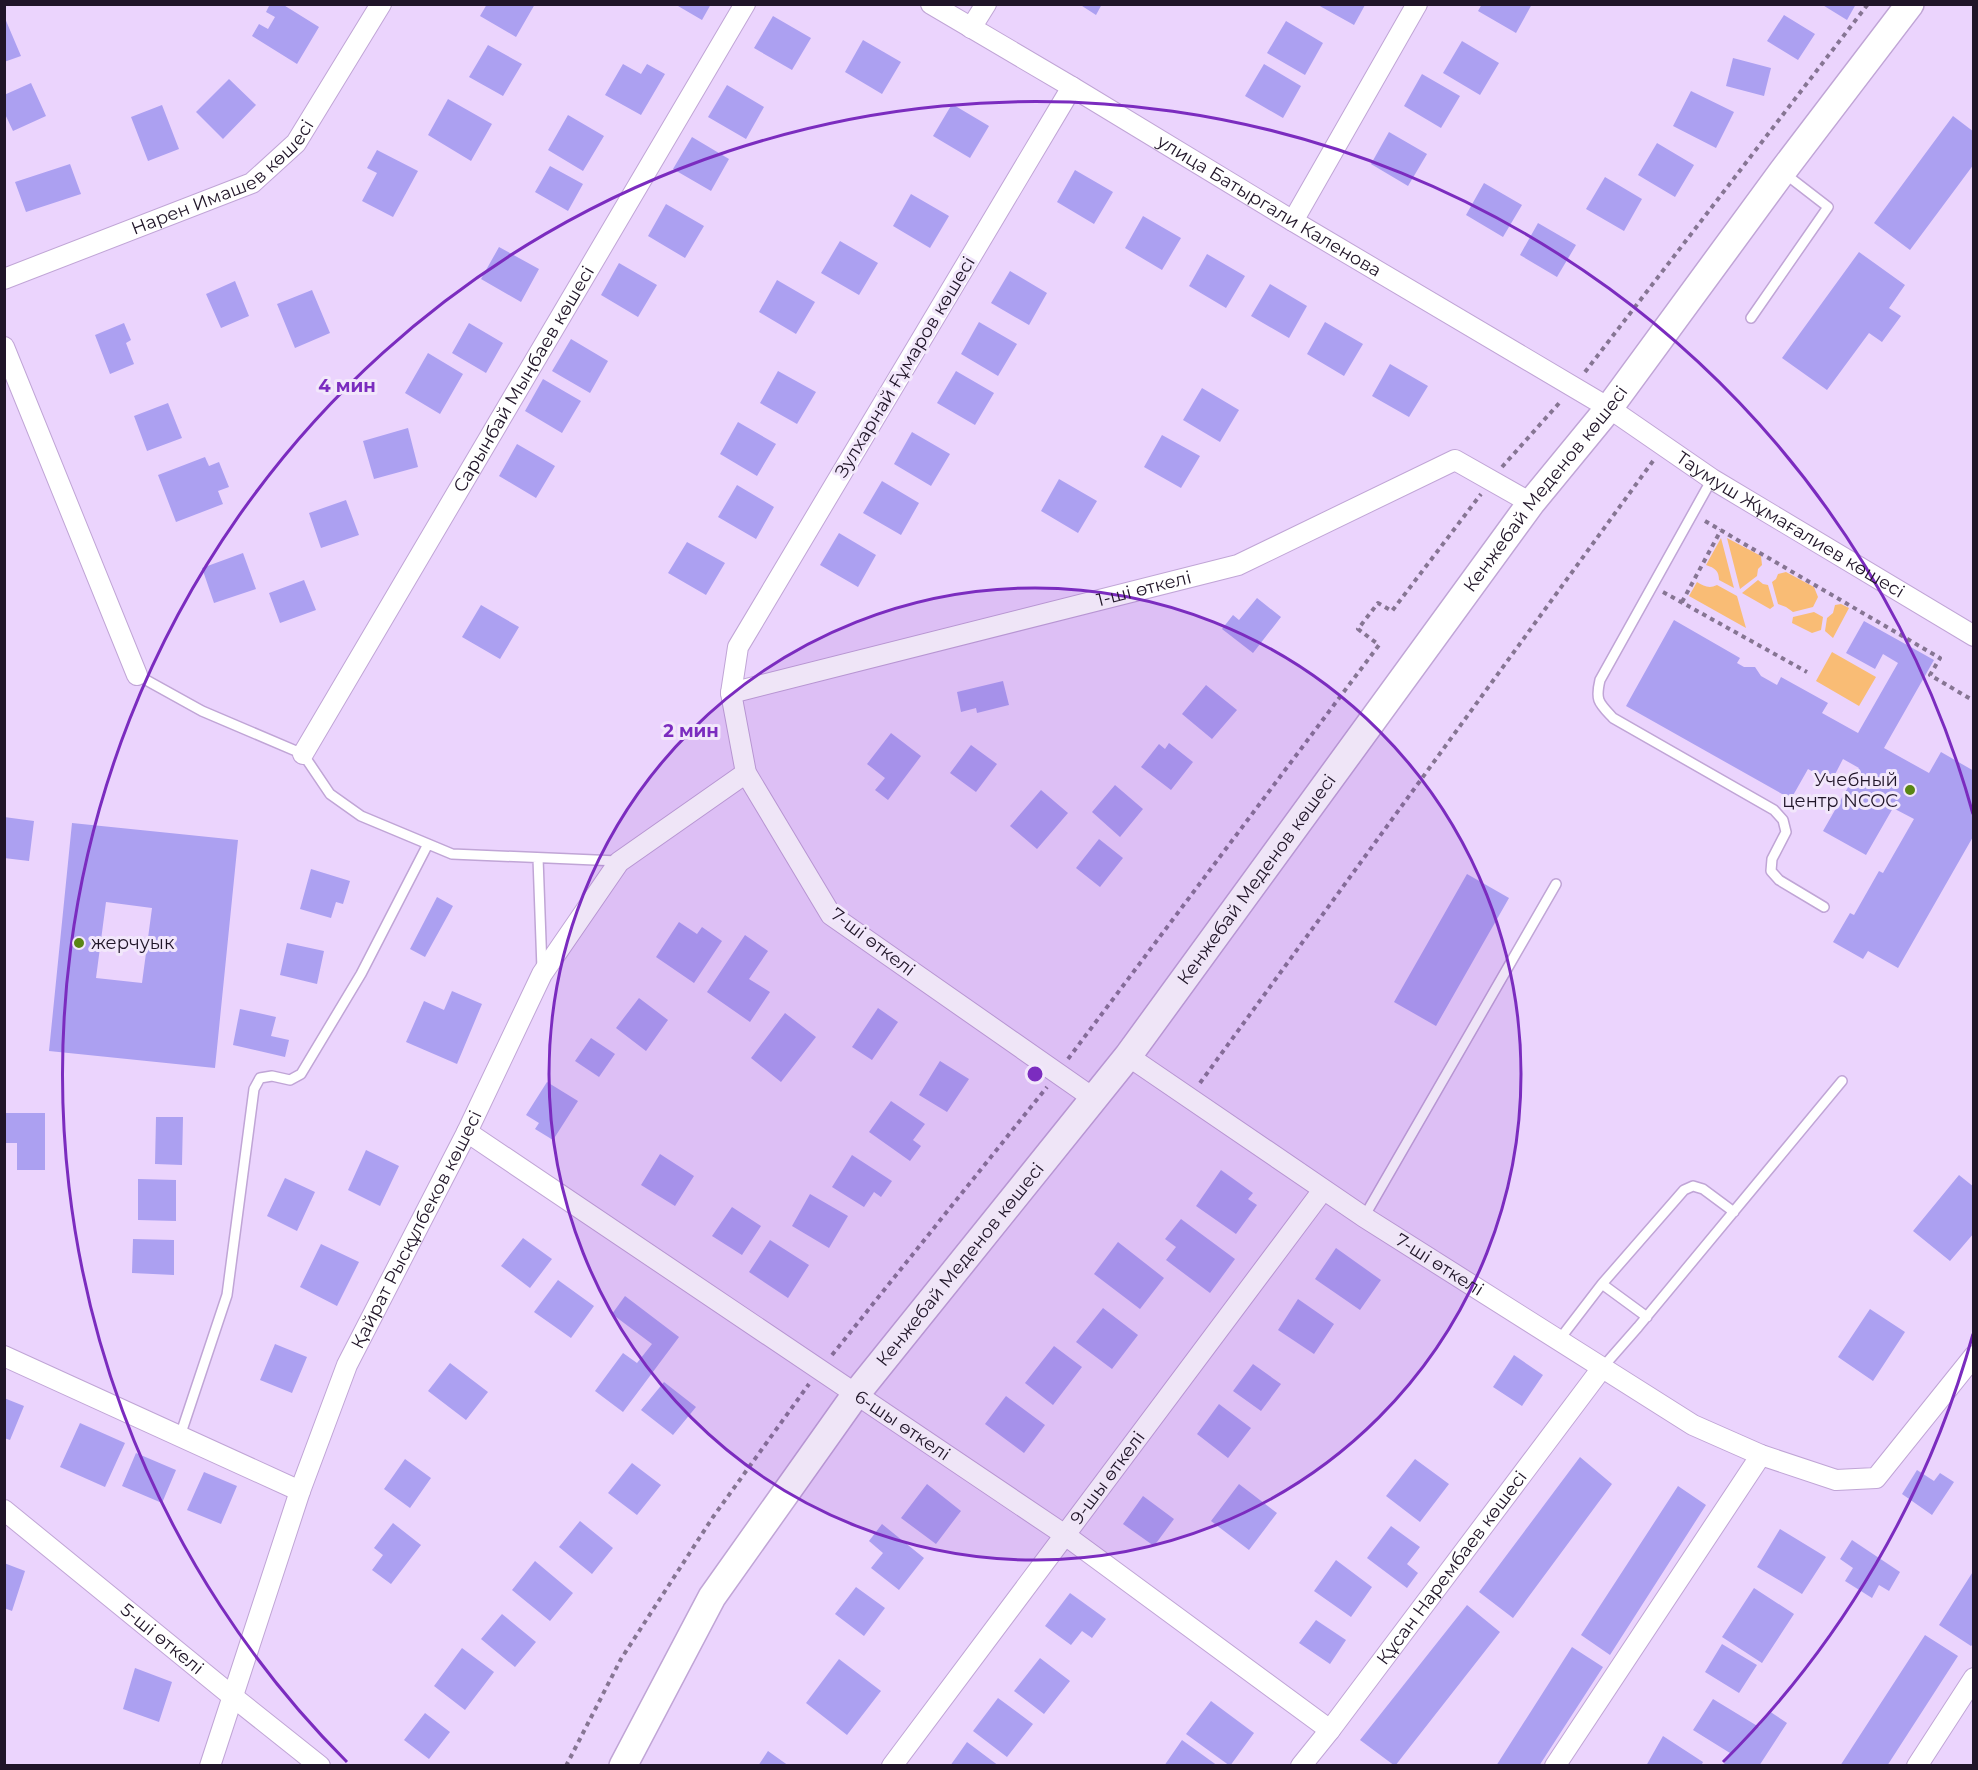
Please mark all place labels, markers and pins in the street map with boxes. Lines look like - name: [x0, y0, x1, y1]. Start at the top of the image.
- place label: Учебный центр NCOC: [1782, 769, 1898, 812]
- marker: Учебный центр NCOC: [1903, 783, 1917, 797]
- place label: жерчуык: [91, 932, 175, 954]
- marker: жерчуык: [72, 936, 86, 950]
- centre of rings: [1025, 1064, 1045, 1084]

